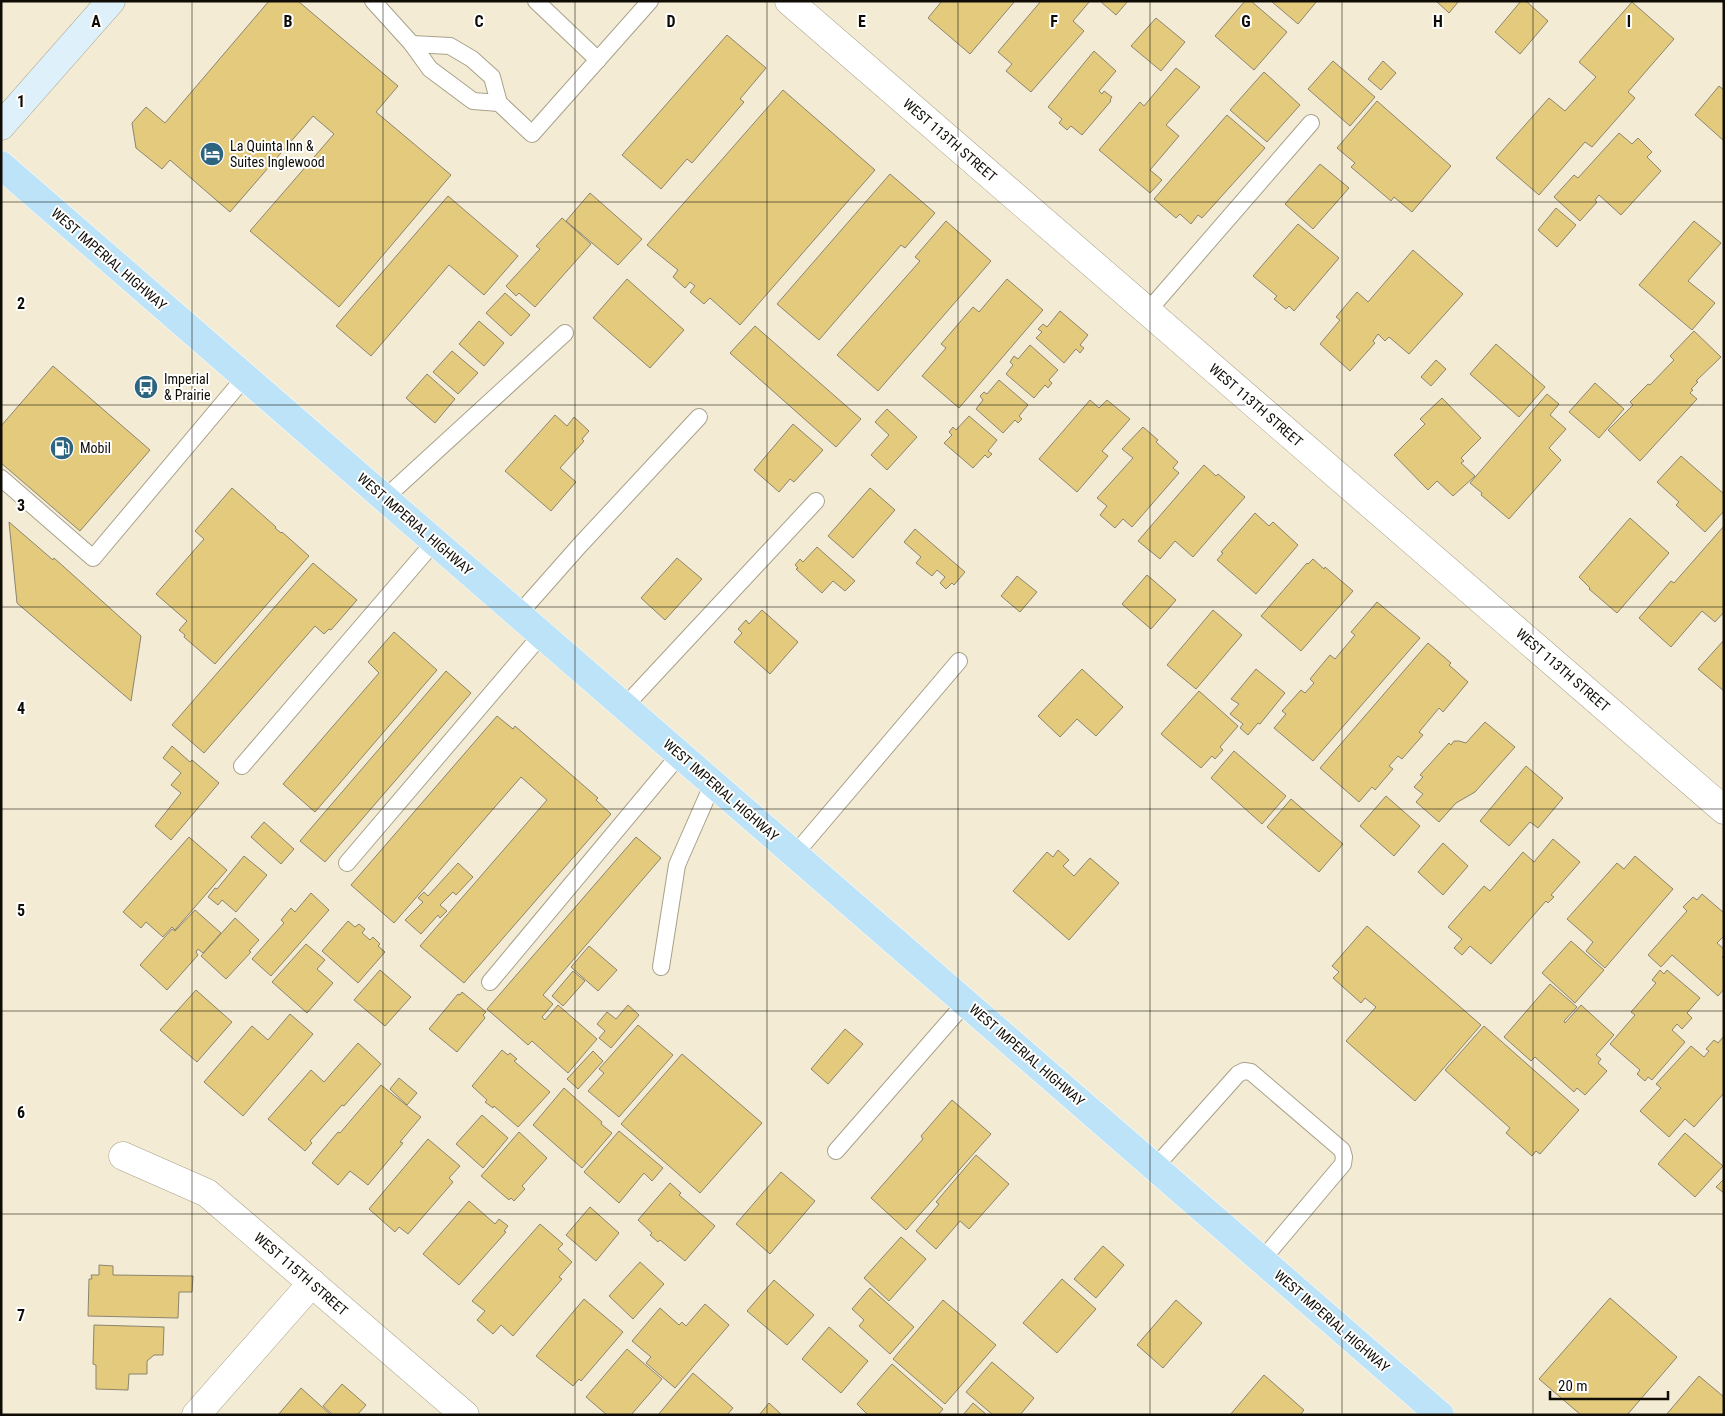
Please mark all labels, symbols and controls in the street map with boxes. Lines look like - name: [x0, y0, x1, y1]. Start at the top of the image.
- text: A: [91, 12, 101, 31]
- text: B: [284, 12, 293, 31]
- text: C: [474, 12, 484, 31]
- text: D: [666, 12, 676, 31]
- text: E: [858, 12, 866, 31]
- text: F: [1050, 12, 1058, 31]
- text: G: [1241, 12, 1251, 31]
- text: H: [1433, 12, 1443, 31]
- text: I: [1627, 12, 1631, 31]
- text: 1: [17, 92, 25, 111]
- street label: WEST 113TH STREET: [900, 95, 1000, 185]
- place label: La Quinta Inn & Suites Inglewood: [230, 138, 325, 170]
- hotel icon: La Quinta Inn & Suites Inglewood: [199, 141, 225, 167]
- street label: WEST IMPERIAL HIGHWAY: [48, 205, 170, 314]
- text: 2: [17, 294, 25, 313]
- street label: WEST 113TH STREET: [1206, 360, 1306, 450]
- place label: Imperial & Prairie: [164, 371, 211, 403]
- bus stop icon: Imperial & Prairie: [133, 374, 159, 400]
- fuel station icon: Mobil: [49, 435, 75, 461]
- place label: Mobil: [80, 440, 111, 456]
- street label: WEST IMPERIAL HIGHWAY: [354, 470, 476, 579]
- text: 3: [17, 496, 25, 515]
- street label: WEST 113TH STREET: [1513, 625, 1613, 715]
- text: 4: [17, 699, 25, 718]
- street label: WEST IMPERIAL HIGHWAY: [660, 736, 782, 845]
- text: 5: [17, 901, 25, 920]
- street label: WEST IMPERIAL HIGHWAY: [966, 1001, 1088, 1110]
- text: 6: [17, 1103, 25, 1122]
- street label: WEST 115TH STREET: [251, 1229, 351, 1319]
- street label: WEST IMPERIAL HIGHWAY: [1271, 1267, 1393, 1376]
- text: 7: [17, 1306, 25, 1325]
- scale bar: [1550, 1368, 1668, 1400]
- text: 20 m: [1558, 1377, 1588, 1395]

